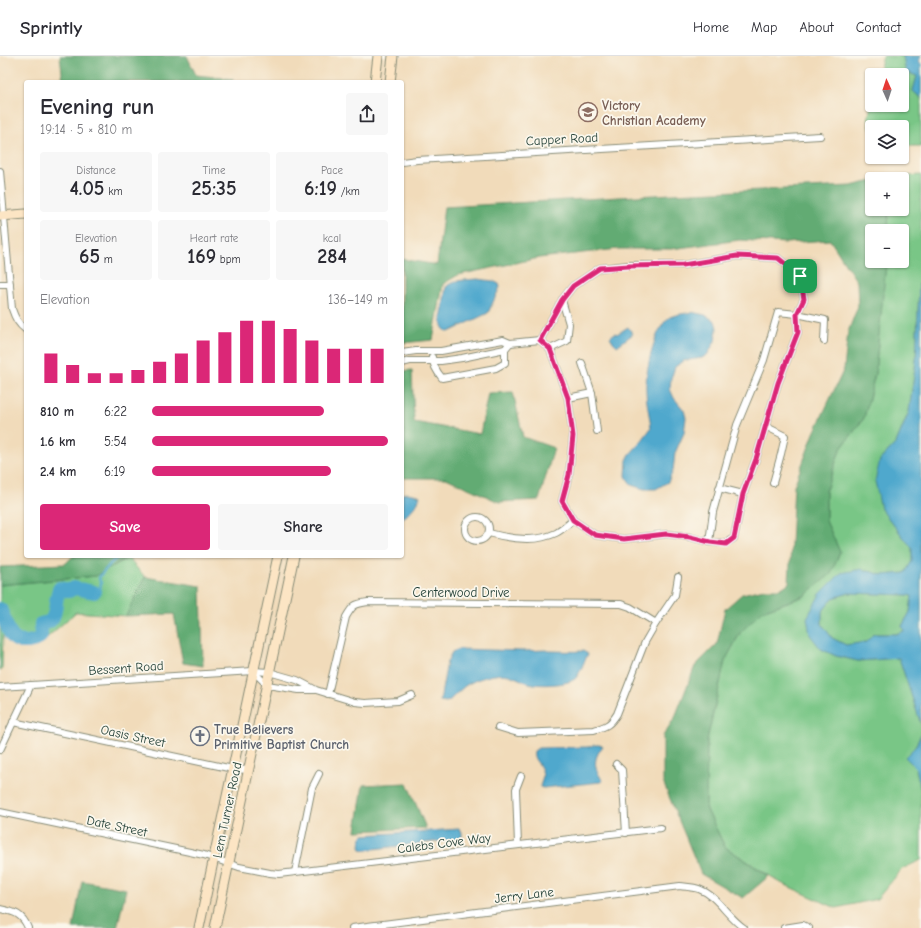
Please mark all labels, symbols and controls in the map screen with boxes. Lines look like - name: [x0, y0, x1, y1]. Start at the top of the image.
- text: Sprintly: [20, 17, 82, 39]
- text: Home: [693, 19, 729, 36]
- text: Map: [751, 19, 777, 36]
- text: About: [799, 19, 834, 36]
- text: Contact: [856, 19, 901, 36]
- north arrow: [865, 68, 909, 112]
- map controls: [865, 68, 909, 268]
- button: share: [346, 93, 388, 135]
- text: Evening run: [40, 94, 154, 120]
- place label: Victory Christian Academy: [602, 98, 706, 128]
- school or university icon: Victory Christian Academy: [577, 101, 599, 123]
- button: layers: [865, 120, 909, 164]
- text: 19:14 · 5 × 810 m: [40, 122, 132, 137]
- street label: Capper Road: [525, 130, 599, 148]
- text: Distance: [76, 164, 116, 177]
- text: Time: [203, 164, 225, 177]
- text: Pace: [321, 164, 343, 177]
- button: +: [865, 172, 909, 216]
- text: 4.05: [69, 177, 104, 200]
- text: 25:35: [191, 177, 237, 200]
- text: 6:19: [304, 177, 337, 200]
- text: km: [104, 185, 123, 198]
- text: /km: [337, 185, 360, 198]
- button: −: [865, 224, 909, 268]
- text: Elevation: [75, 232, 117, 245]
- text: Heart rate: [190, 232, 238, 245]
- text: kcal: [323, 232, 341, 245]
- text: 65: [79, 245, 100, 268]
- text: 169: [187, 245, 216, 268]
- text: 284: [317, 245, 347, 268]
- text: m: [100, 253, 113, 266]
- text: bpm: [216, 253, 241, 266]
- pin: [783, 259, 817, 293]
- icon: arrive: [789, 265, 811, 287]
- text: Elevation: [40, 292, 90, 307]
- text: 136–149 m: [328, 292, 388, 307]
- text: 810 m: [40, 404, 74, 419]
- text: 6:22: [104, 404, 127, 419]
- text: 1.6 km: [40, 434, 76, 449]
- text: 5:54: [104, 434, 127, 449]
- text: 2.4 km: [40, 464, 76, 479]
- text: 6:19: [104, 464, 125, 479]
- button: Save: [40, 504, 210, 550]
- button: Share: [218, 504, 388, 550]
- street label: Centerwood Drive: [412, 585, 510, 600]
- street label: Bessent Road: [88, 658, 164, 678]
- street label: Oasis Street: [99, 722, 168, 750]
- place label: True Believers Primitive Baptist Church: [214, 722, 349, 752]
- church icon: True Believers Primitive Baptist Church: [189, 725, 211, 747]
- street label: Lem Turner Road: [210, 761, 244, 859]
- street label: Date Street: [85, 812, 150, 840]
- street label: Calebs Cove Way: [396, 830, 492, 856]
- street label: Jerry Lane: [493, 884, 555, 906]

